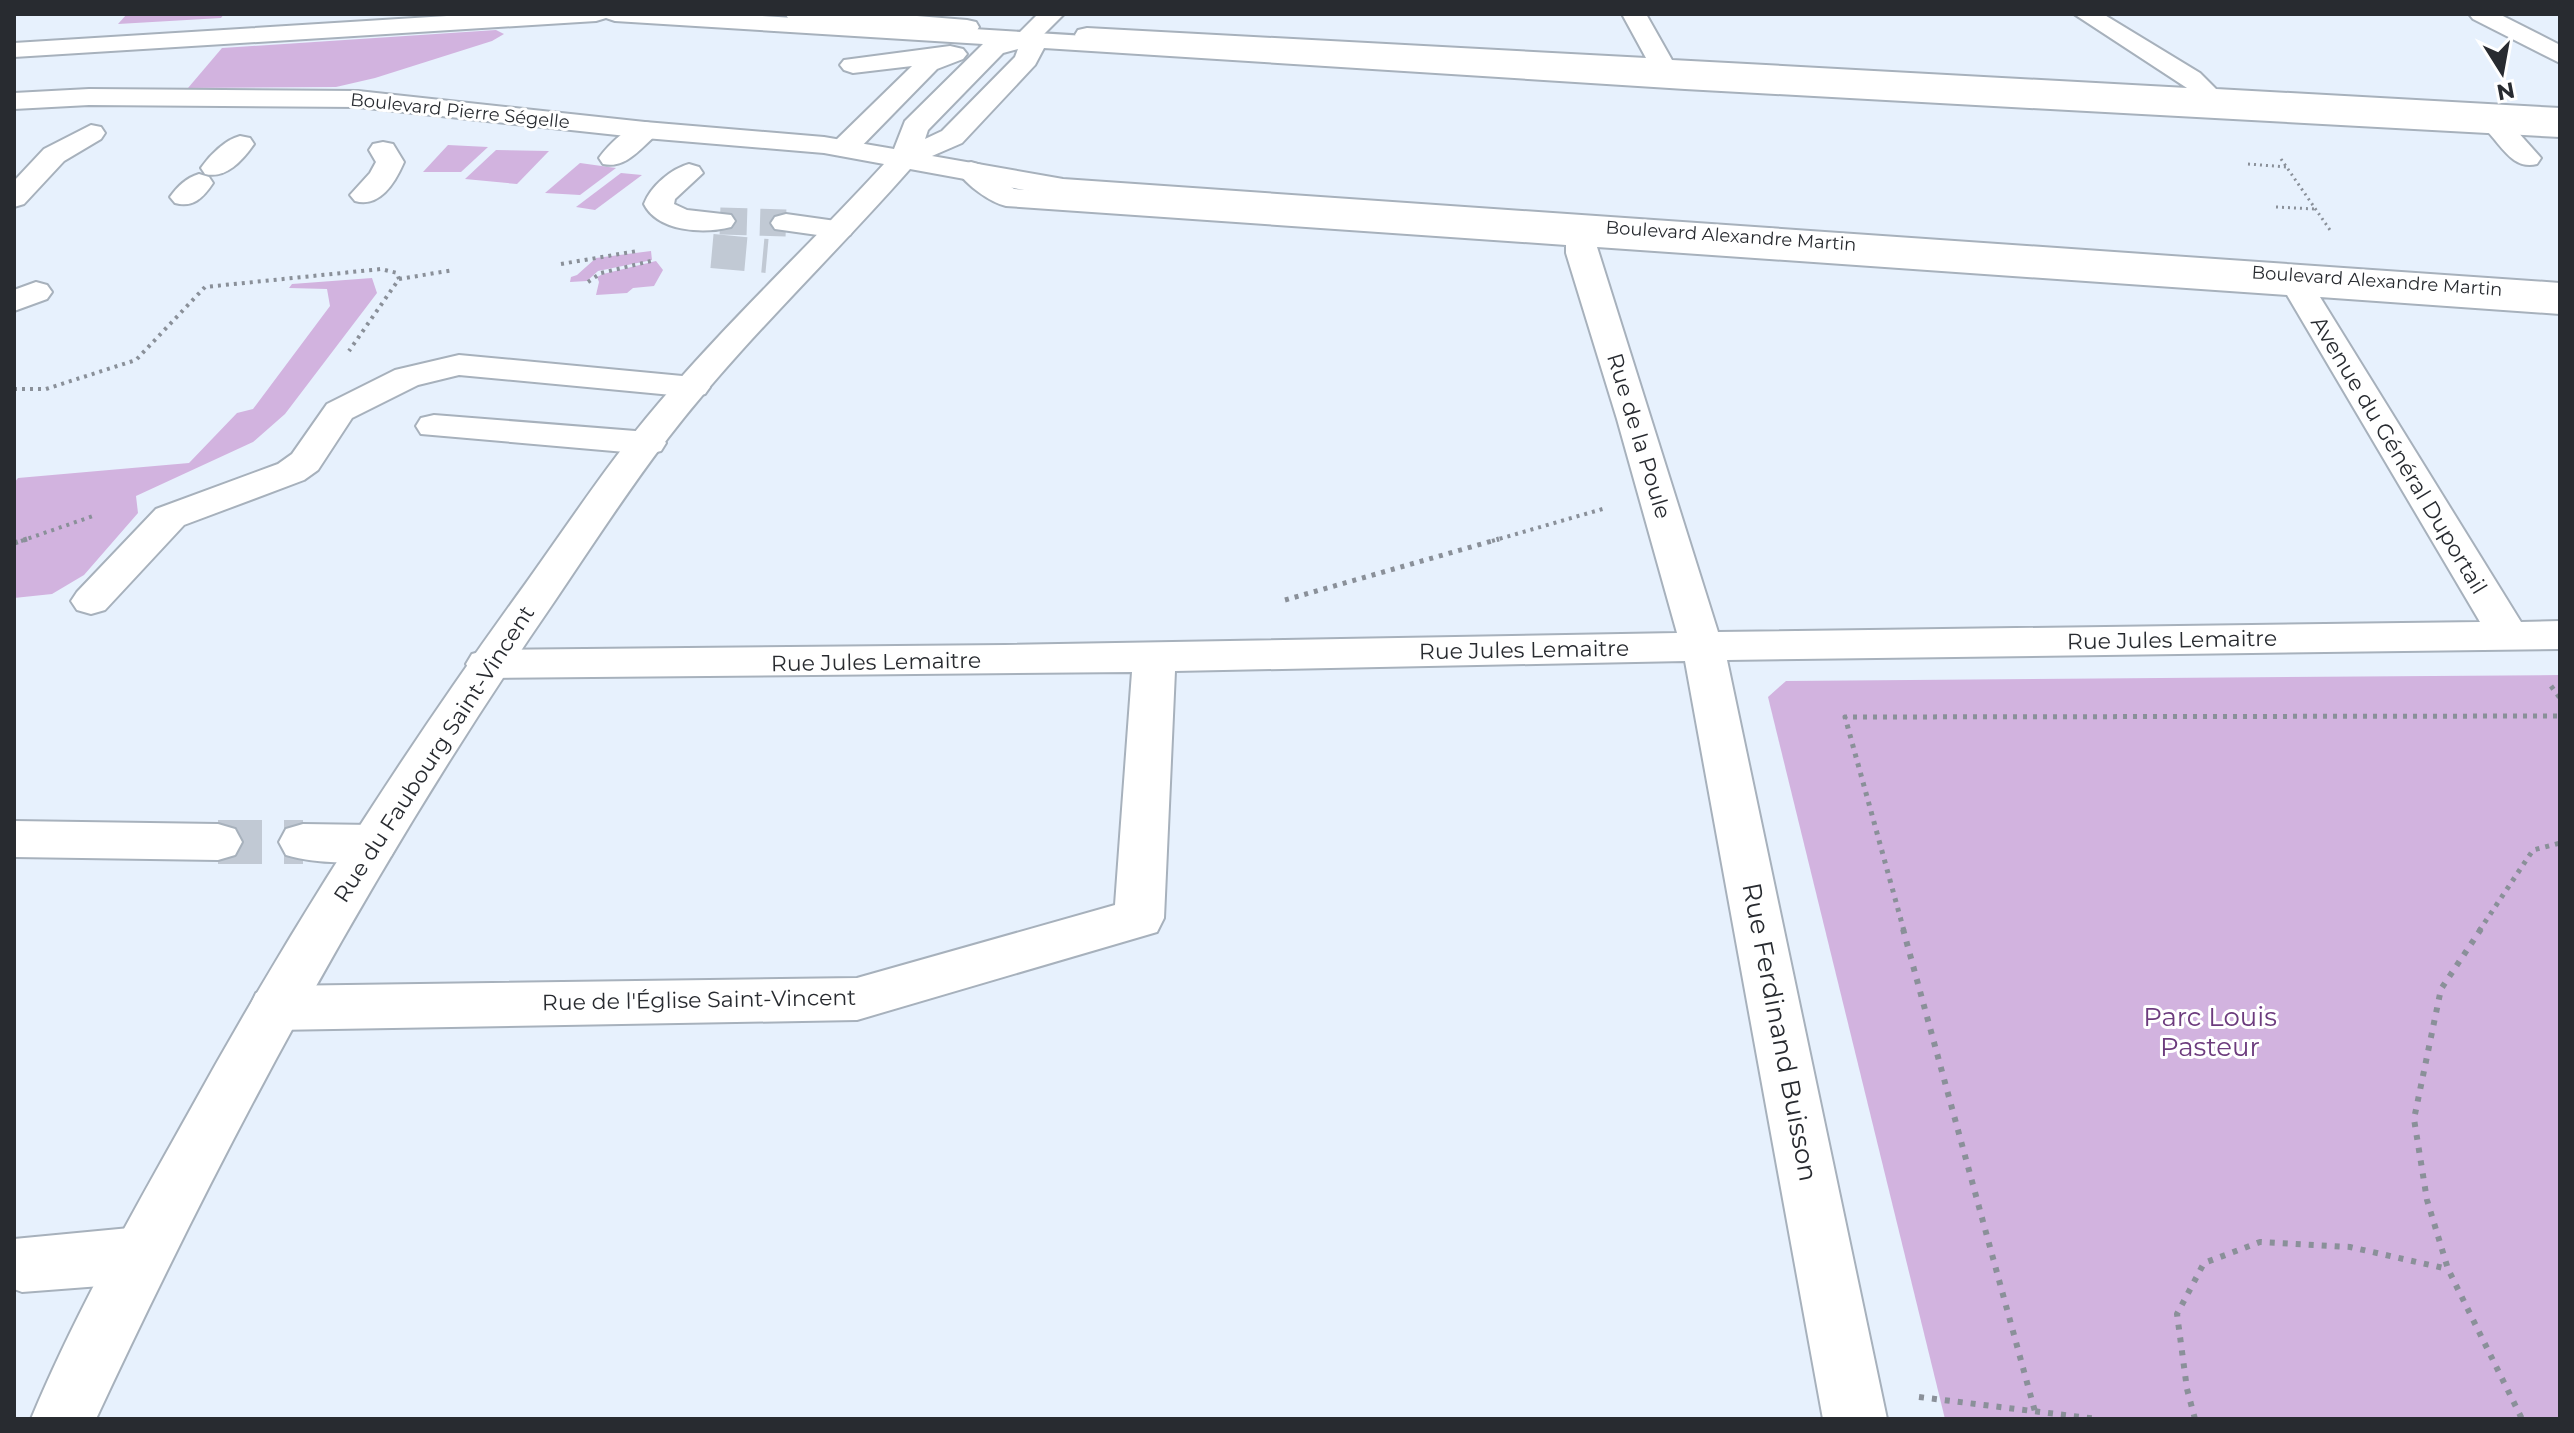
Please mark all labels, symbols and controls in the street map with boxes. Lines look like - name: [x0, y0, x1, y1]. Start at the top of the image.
- north arrow: [2462, 32, 2542, 112]
- text: N: [2494, 76, 2517, 106]
- street label: Boulevard Pierre Ségelle: [349, 89, 571, 133]
- street label: Boulevard Alexandre Martin: [1605, 216, 1857, 256]
- street label: Boulevard Alexandre Martin: [2251, 261, 2503, 301]
- street label: Avenue du Général Duportail: [2305, 311, 2493, 599]
- street label: Rue de la Poule: [1601, 350, 1677, 522]
- street label: Rue du Faubourg Saint-Vincent: [328, 601, 540, 907]
- street label: Rue Jules Lemaitre: [2067, 625, 2277, 655]
- street label: Rue Jules Lemaitre: [1419, 635, 1629, 665]
- street label: Rue Jules Lemaitre: [771, 647, 981, 677]
- street label: Rue Ferdinand Buisson: [1735, 880, 1825, 1184]
- street label: Rue de l'Église Saint-Vincent: [542, 984, 856, 1016]
- park label: Parc Louis Pasteur: [2143, 1001, 2277, 1063]

